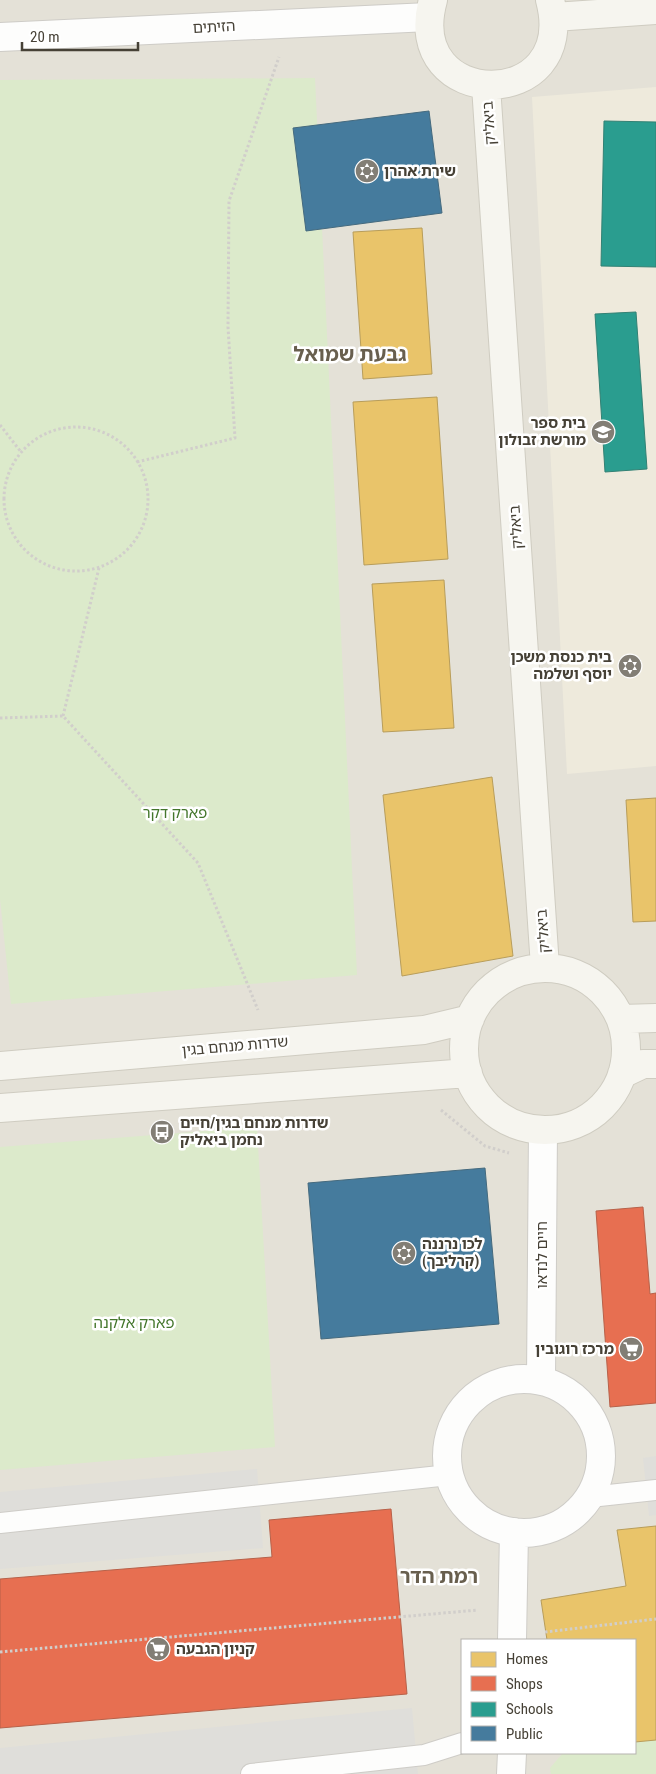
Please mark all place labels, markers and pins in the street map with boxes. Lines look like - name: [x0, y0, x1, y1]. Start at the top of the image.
- synagogue icon: שירת אהרן: [354, 158, 380, 184]
- place label: שירת אהרן: [384, 162, 456, 180]
- place label: בית ספר מורשת זבולון: [498, 414, 586, 449]
- school or university icon: בית ספר מורשת זבולון: [590, 419, 616, 445]
- place label: בית כנסת משכן יוסף ושלמה: [510, 648, 612, 683]
- synagogue icon: בית כנסת משכן יוסף ושלמה: [617, 653, 643, 679]
- place label: שדרות מנחם בגין/חיים נחמן ביאליק: [180, 1114, 329, 1149]
- bus stop icon: שדרות מנחם בגין/חיים נחמן ביאליק: [149, 1119, 175, 1145]
- place label: לכו נרננה (קרליבך): [422, 1235, 483, 1270]
- synagogue icon: לכו נרננה (קרליבך): [391, 1240, 417, 1266]
- supermarket icon: מרכז רוגובין: [618, 1336, 644, 1362]
- place label: מרכז רוגובין: [535, 1340, 614, 1358]
- supermarket icon: קניון הגבעה: [145, 1636, 171, 1662]
- place label: קניון הגבעה: [176, 1640, 255, 1658]

